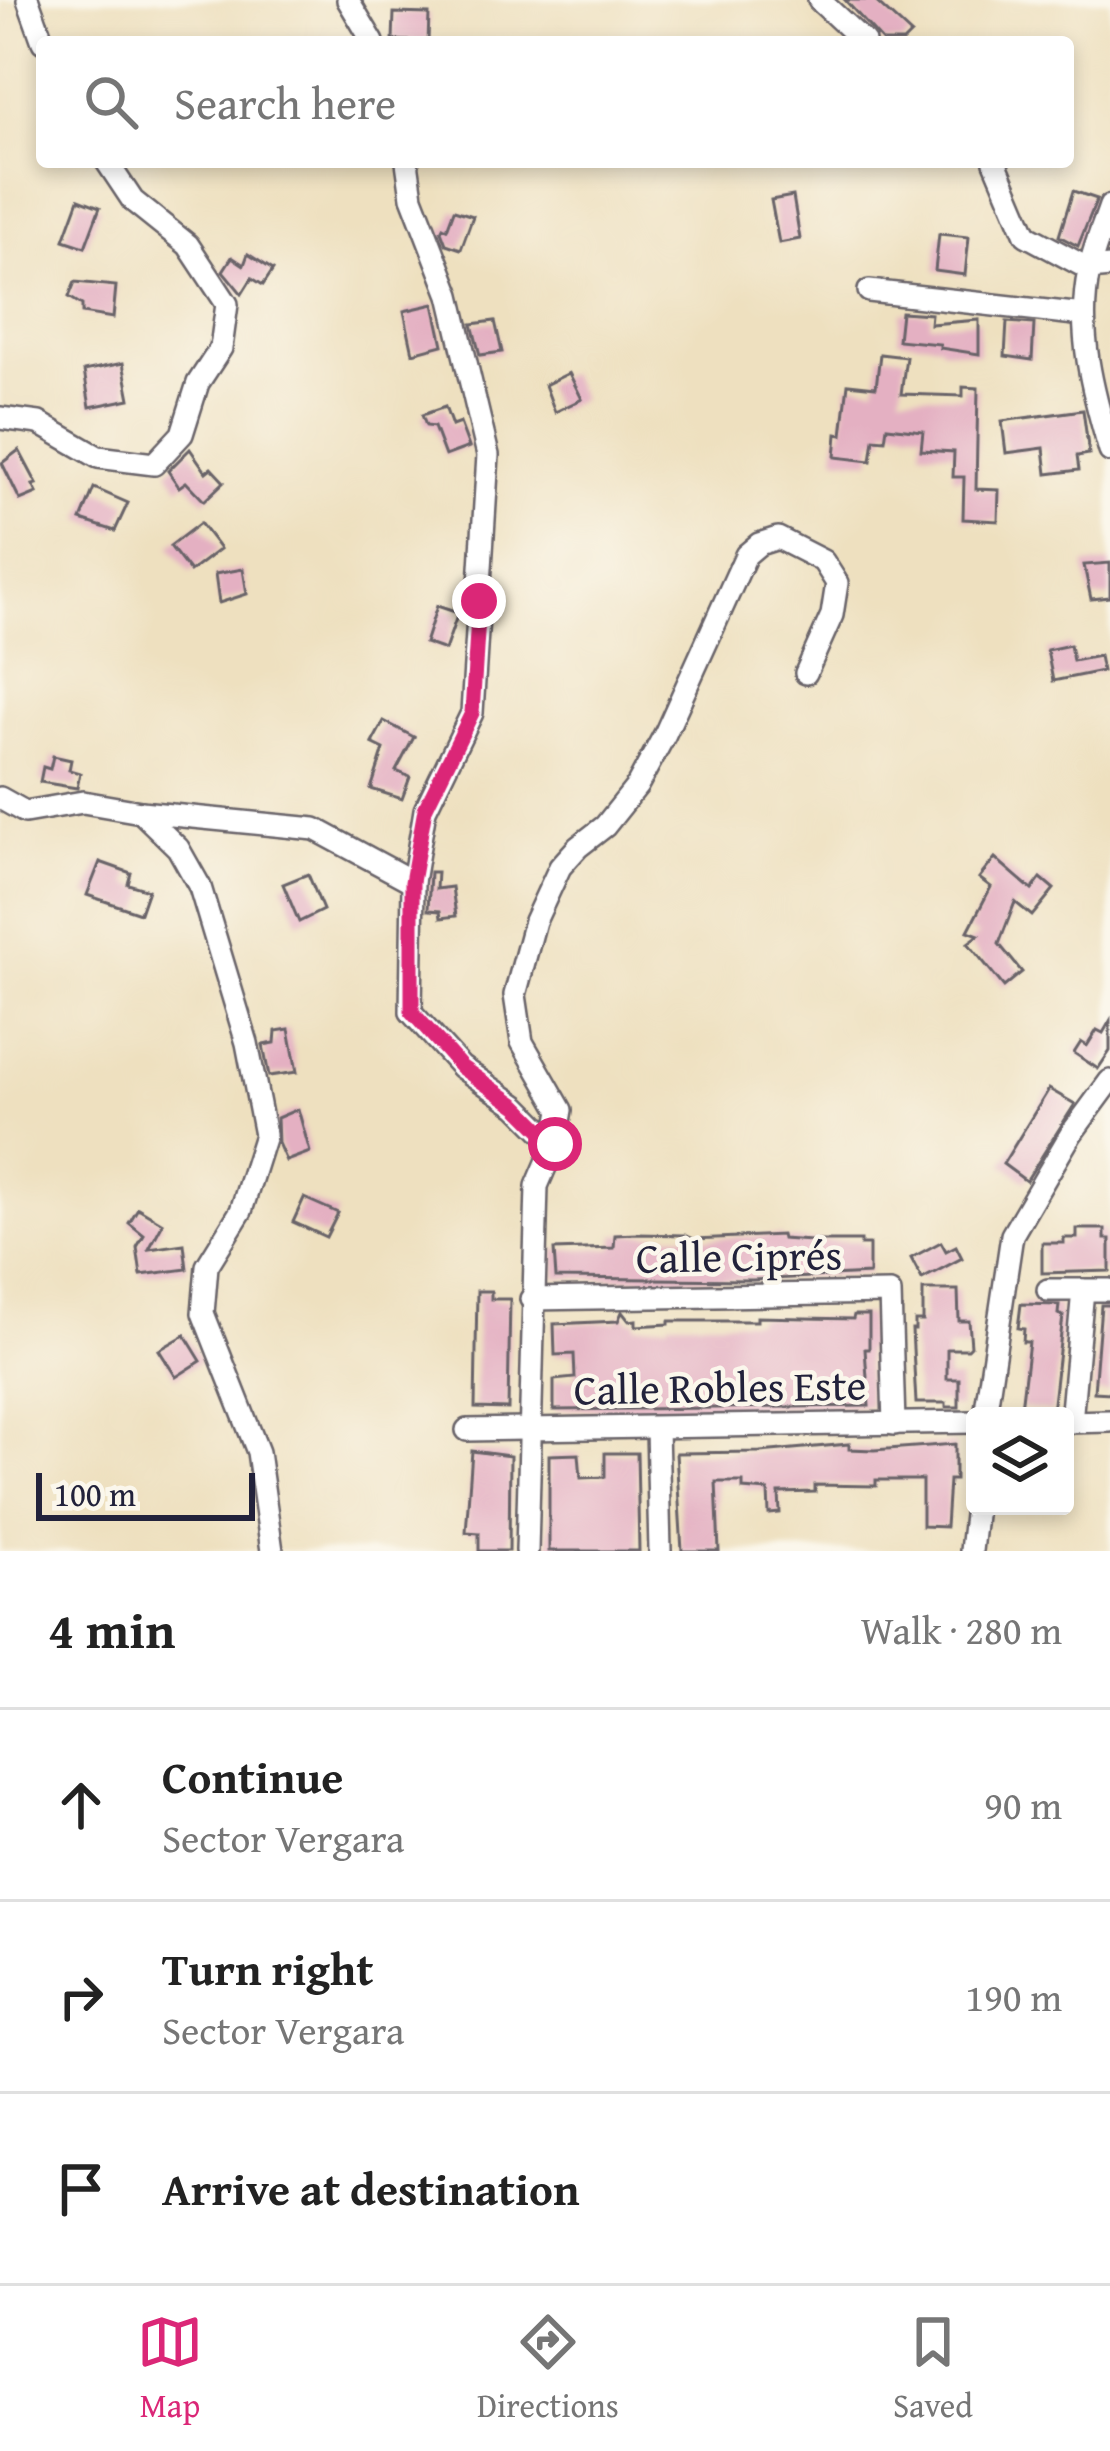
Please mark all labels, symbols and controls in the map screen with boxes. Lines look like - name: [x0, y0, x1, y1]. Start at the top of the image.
- search box: [36, 36, 1074, 168]
- icon: search: [78, 69, 144, 135]
- text: Search here: [174, 70, 396, 135]
- route end: [452, 574, 506, 628]
- route start: [528, 1117, 582, 1171]
- street label: Calle Ciprés: [635, 1223, 843, 1288]
- street label: Calle Robles Este: [573, 1353, 867, 1420]
- map controls: [966, 1407, 1074, 1515]
- button: layers: [966, 1407, 1074, 1515]
- scale bar: [36, 1467, 255, 1520]
- text: 100 m: [54, 1470, 136, 1518]
- text: 4 min: [48, 1592, 175, 1667]
- text: Walk · 280 m: [861, 1601, 1062, 1658]
- text: Continue: [162, 1744, 343, 1809]
- icon: ahead: [48, 1772, 114, 1838]
- text: 90 m: [984, 1776, 1062, 1833]
- text: Sector Vergara: [162, 1809, 405, 1866]
- text: Turn right: [162, 1936, 374, 2001]
- icon: right: [48, 1964, 114, 2030]
- text: 190 m: [965, 1968, 1062, 2025]
- text: Sector Vergara: [162, 2001, 405, 2058]
- icon: arrive: [48, 2156, 114, 2222]
- text: Arrive at destination: [162, 2156, 580, 2221]
- tab: Map: [137, 2309, 203, 2429]
- tab: Directions: [477, 2309, 619, 2429]
- tab: Saved: [893, 2309, 973, 2429]

